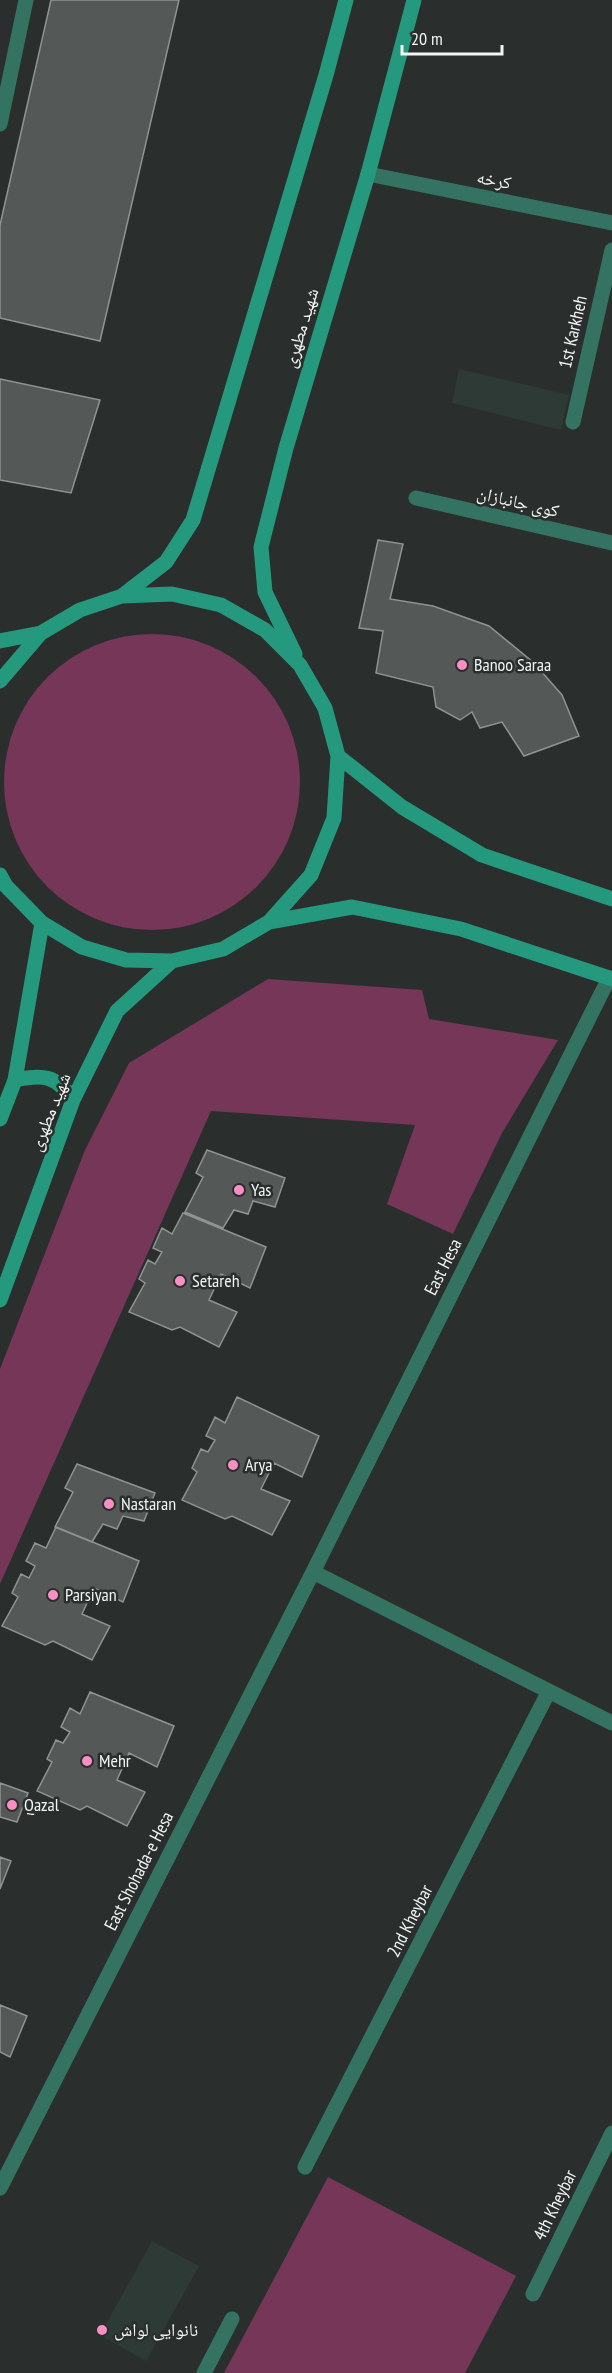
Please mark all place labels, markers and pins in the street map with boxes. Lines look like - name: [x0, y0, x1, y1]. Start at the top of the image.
- place label: Banoo Saraa: [474, 653, 551, 676]
- marker: Banoo Saraa: [455, 658, 469, 672]
- place label: Yas: [251, 1178, 271, 1201]
- marker: Yas: [232, 1183, 246, 1197]
- place label: Setareh: [192, 1269, 240, 1292]
- marker: Setareh: [173, 1274, 187, 1288]
- place label: Arya: [245, 1453, 272, 1476]
- marker: Arya: [226, 1458, 240, 1472]
- place label: Nastaran: [121, 1492, 176, 1515]
- marker: Nastaran: [102, 1497, 116, 1511]
- place label: Parsiyan: [65, 1583, 117, 1606]
- marker: Parsiyan: [46, 1588, 60, 1602]
- place label: Mehr: [99, 1749, 131, 1772]
- marker: Mehr: [80, 1754, 94, 1768]
- place label: Qazal: [24, 1793, 60, 1816]
- marker: Qazal: [5, 1798, 19, 1812]
- place label: نانوایی لواش: [114, 2318, 198, 2341]
- marker: نانوایی لواش: [95, 2323, 109, 2337]

